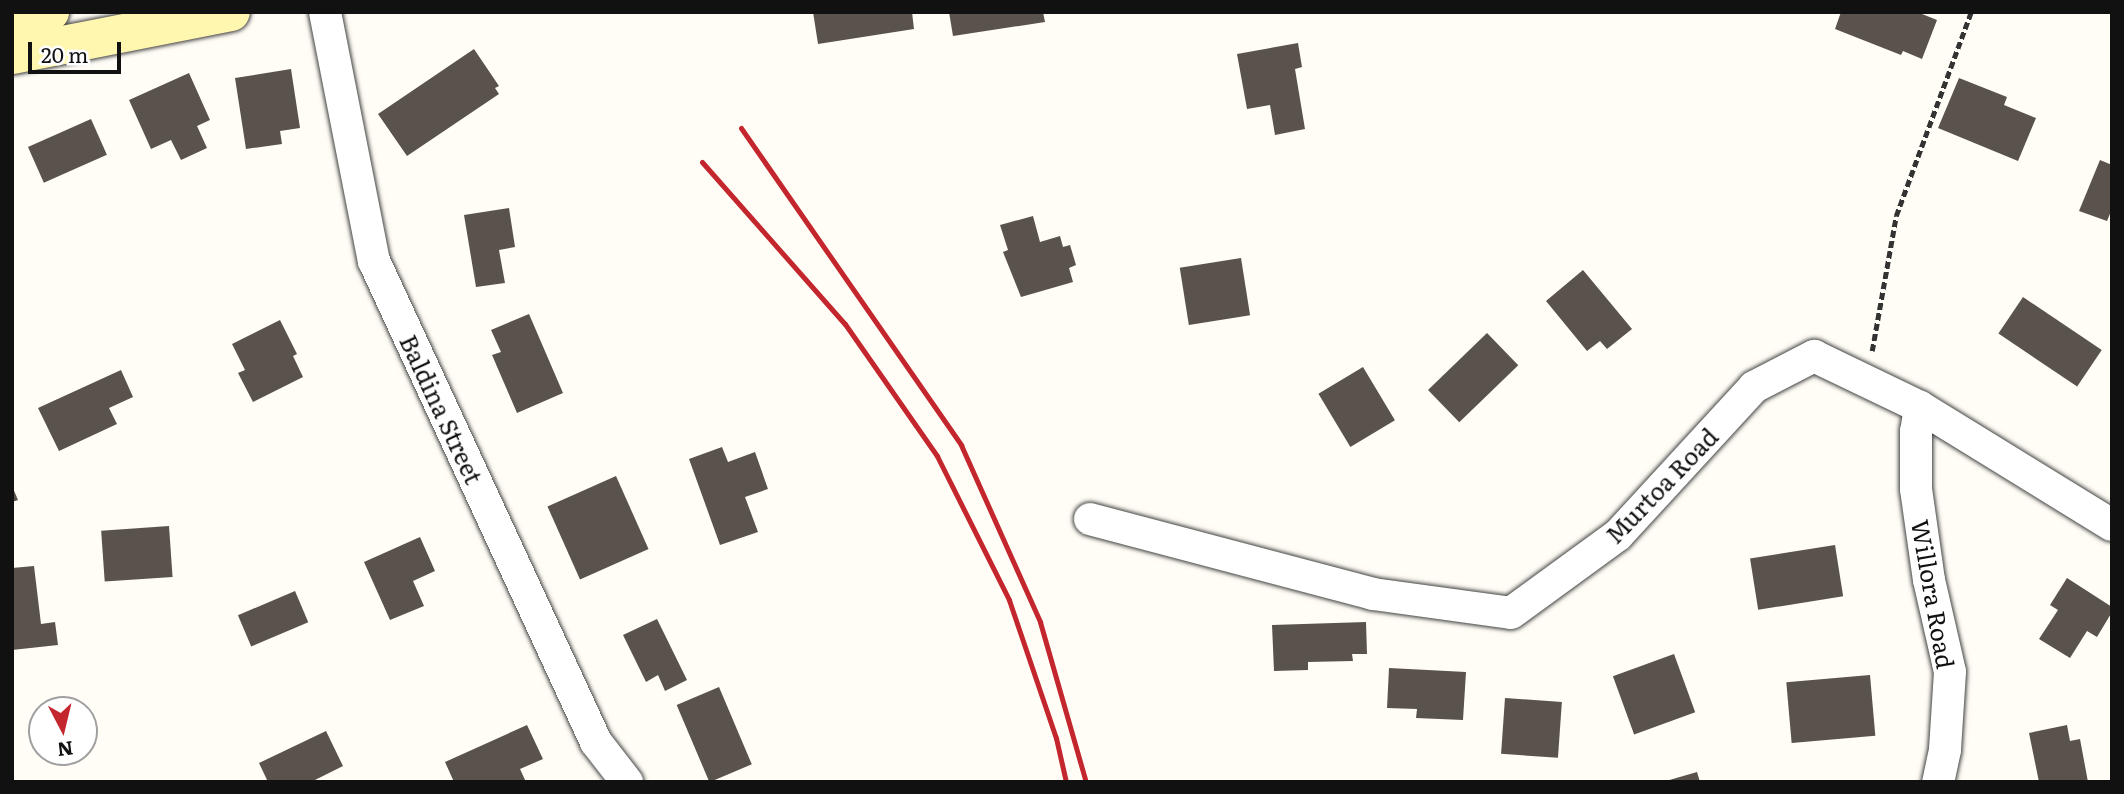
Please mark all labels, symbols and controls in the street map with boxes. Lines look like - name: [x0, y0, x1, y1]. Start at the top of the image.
- scale bar: [32, 28, 124, 72]
- text: 20 m: [41, 38, 88, 69]
- street label: Baldina Street: [395, 330, 489, 488]
- street label: Murtoa Road: [1599, 421, 1723, 549]
- street label: Willora Road: [1907, 517, 1961, 671]
- north arrow: [28, 696, 98, 766]
- text: N: [56, 735, 75, 765]

